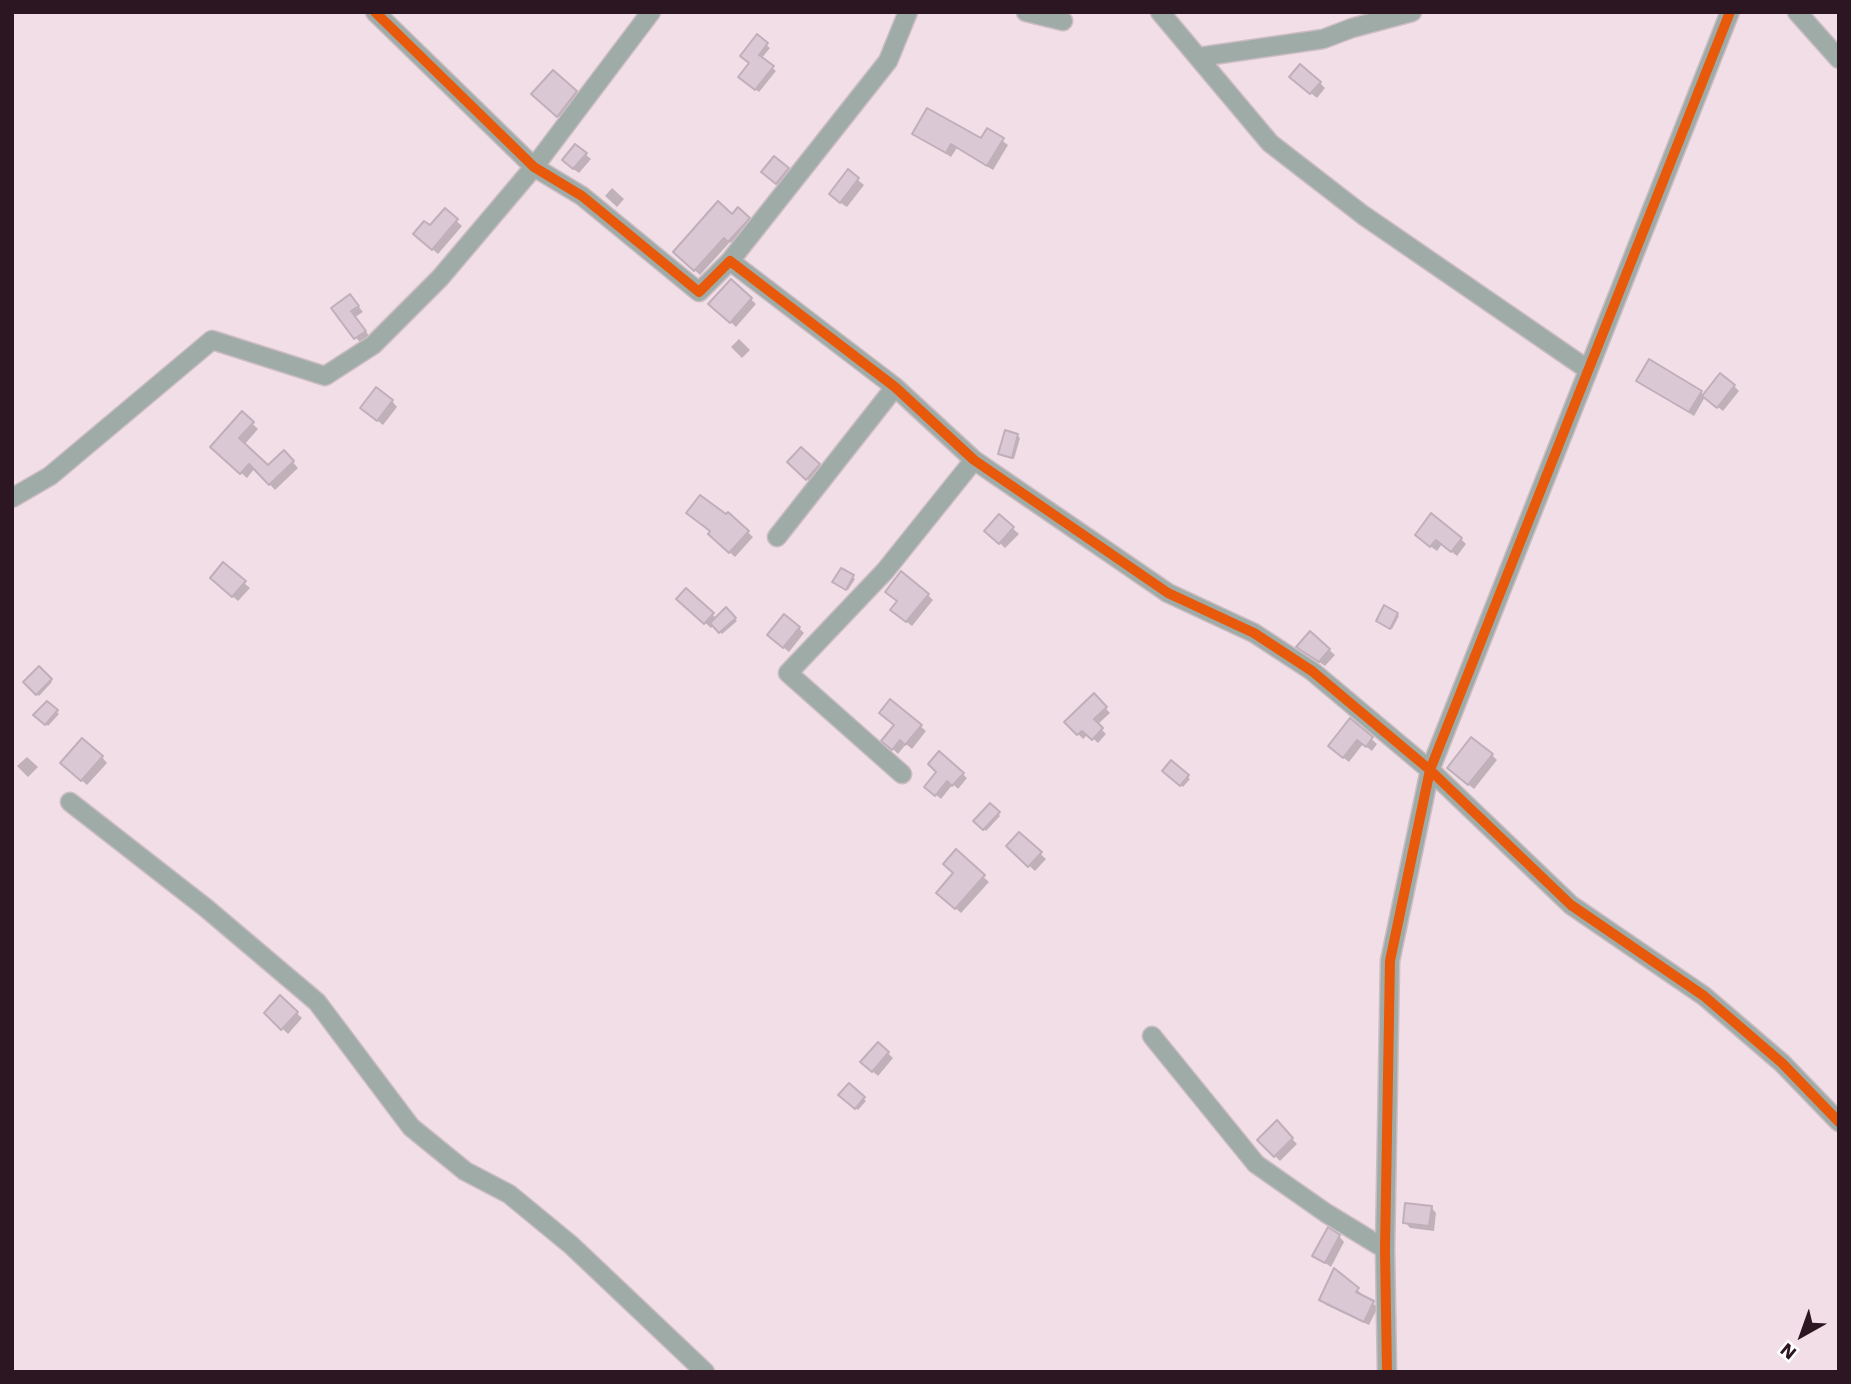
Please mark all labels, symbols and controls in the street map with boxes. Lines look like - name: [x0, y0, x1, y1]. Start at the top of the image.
- north arrow: [1767, 1300, 1837, 1370]
- text: N: [1775, 1338, 1801, 1365]

